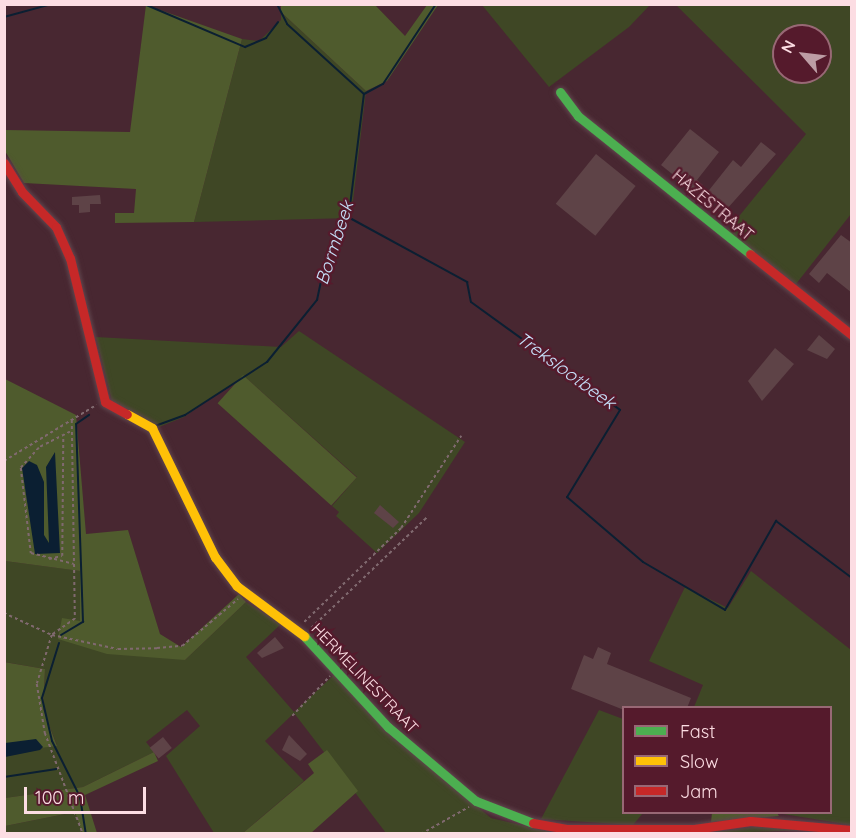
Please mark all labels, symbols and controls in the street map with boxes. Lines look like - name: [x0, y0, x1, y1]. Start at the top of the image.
- north arrow: [772, 24, 832, 84]
- text: N: [776, 37, 799, 56]
- street label: HAZESTRAAT: [668, 165, 758, 245]
- water label: Bormbeek: [311, 198, 359, 288]
- water label: Trekslootbeek: [512, 328, 620, 414]
- street label: HERMELINESTRAAT: [307, 619, 423, 737]
- legend: [622, 706, 832, 814]
- text: Fast: [680, 720, 715, 743]
- text: Slow: [680, 750, 718, 773]
- scale bar: [27, 775, 148, 813]
- text: Jam: [680, 780, 718, 803]
- text: 100 m: [35, 786, 84, 809]

